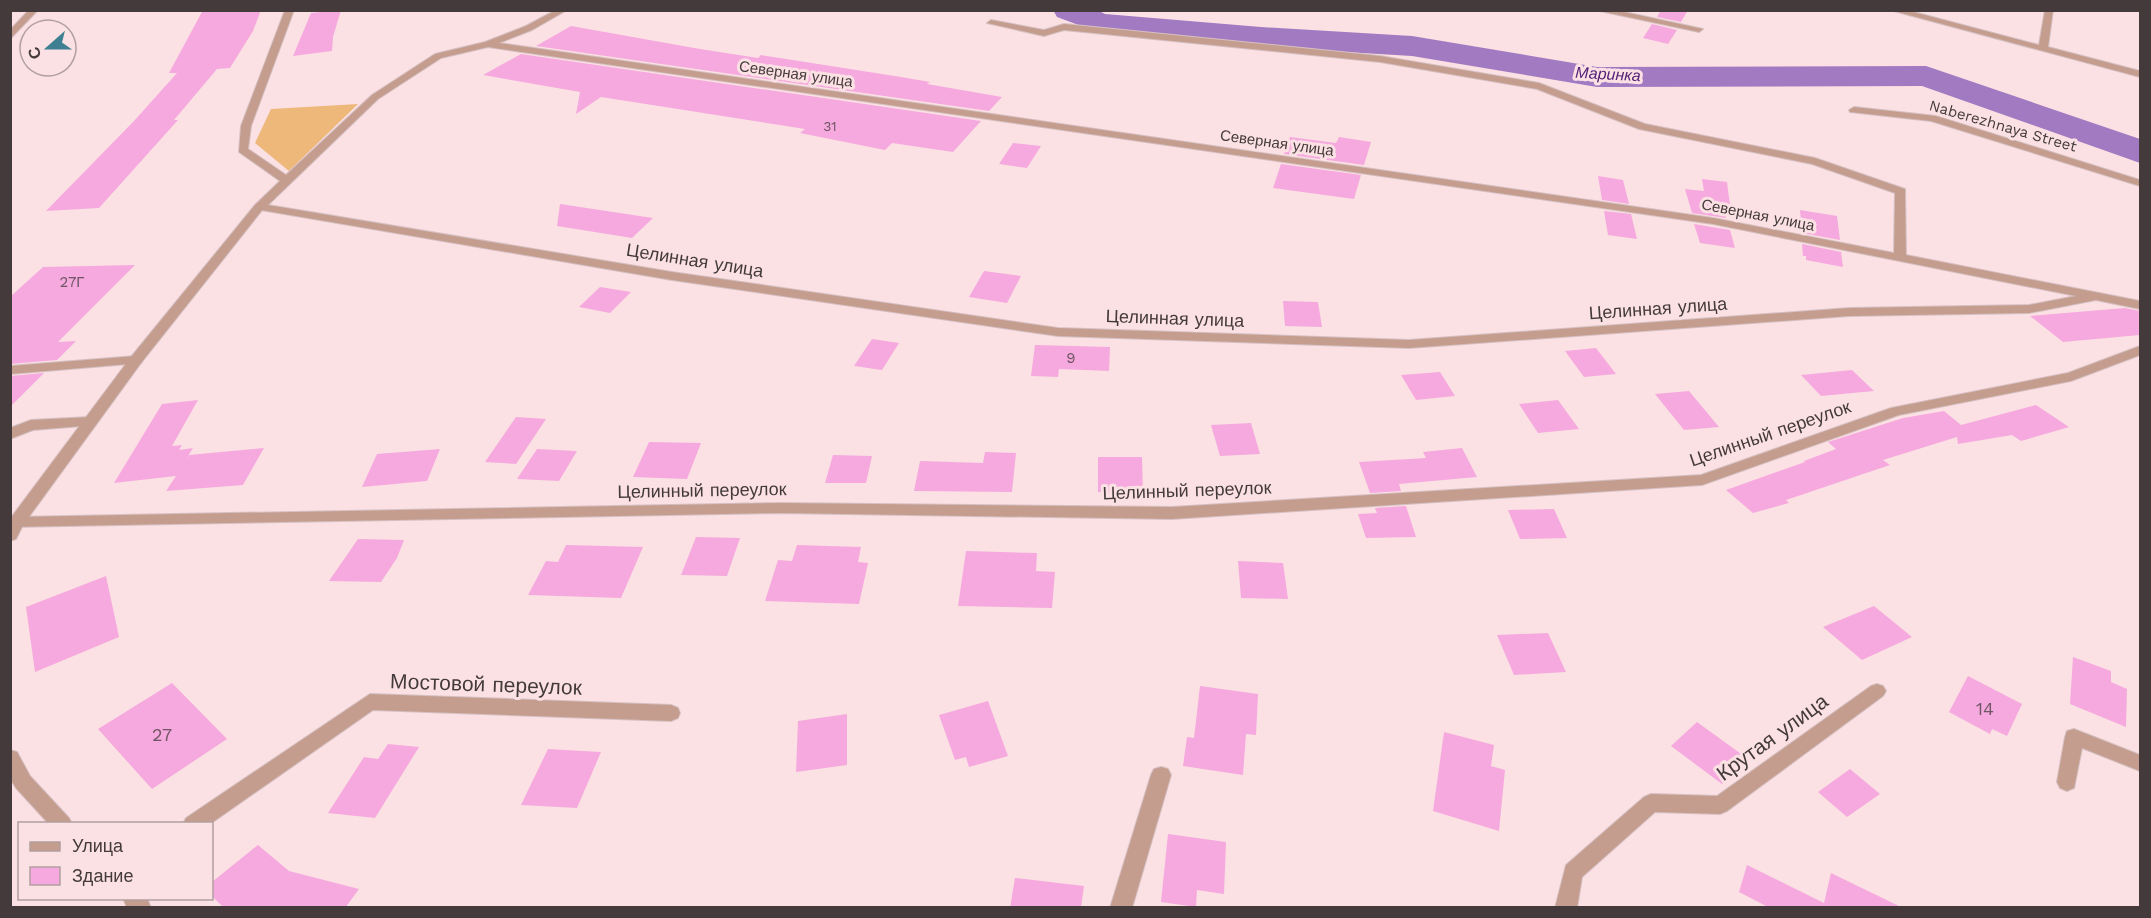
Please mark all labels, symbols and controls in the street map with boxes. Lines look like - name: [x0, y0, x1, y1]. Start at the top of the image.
- north arrow: [18, 18, 78, 78]
- text: С: [23, 44, 45, 62]
- street label: Северная улица: [738, 57, 855, 91]
- water label: Маринка: [1575, 63, 1641, 85]
- street label: Naberezhnaya Street: [1927, 96, 2080, 156]
- house number: 31: [823, 118, 837, 134]
- street label: Северная улица: [1219, 126, 1336, 160]
- street label: Северная улица: [1700, 195, 1817, 235]
- street label: Целинная улица: [625, 239, 766, 281]
- house number: 27Г: [60, 273, 84, 291]
- street label: Целинная улица: [1588, 293, 1729, 323]
- street label: Целинная улица: [1105, 305, 1246, 331]
- house number: 9: [1066, 349, 1076, 367]
- street label: Целинный переулок: [1687, 396, 1853, 470]
- street label: Целинный переулок: [1102, 477, 1272, 503]
- street label: Целинный переулок: [617, 478, 787, 502]
- street label: Мостовой переулок: [390, 668, 583, 700]
- street label: Крутая улица: [1711, 688, 1833, 786]
- house number: 14: [1976, 698, 1994, 719]
- house number: 27: [152, 724, 172, 745]
- legend: [18, 822, 213, 900]
- text: Улица: [72, 835, 124, 856]
- text: Здание: [72, 865, 133, 886]

